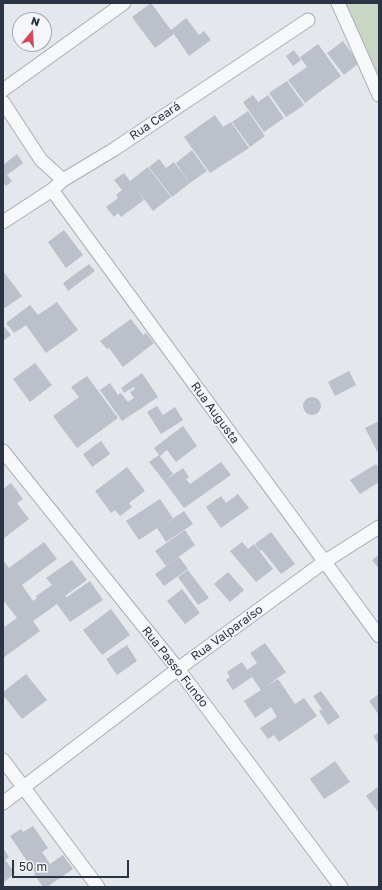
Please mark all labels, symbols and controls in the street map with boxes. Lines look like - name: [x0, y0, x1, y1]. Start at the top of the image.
- north arrow: [12, 12, 52, 52]
- text: N: [30, 14, 42, 29]
- street label: Rua Ceará: [127, 99, 183, 143]
- street label: Rua Augusta: [188, 379, 242, 447]
- street label: Rua Valparaíso: [188, 602, 266, 664]
- street label: Rua Passo Fundo: [139, 624, 211, 710]
- scale bar: [14, 852, 131, 878]
- text: 50 m: [19, 859, 47, 874]

